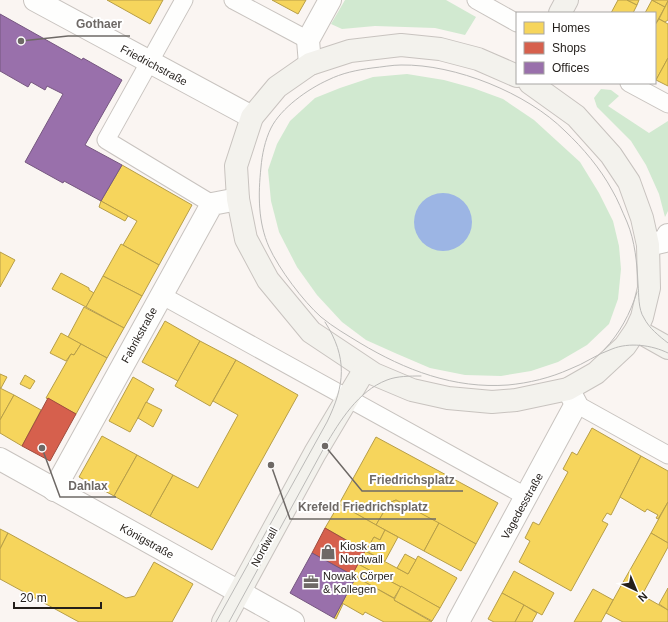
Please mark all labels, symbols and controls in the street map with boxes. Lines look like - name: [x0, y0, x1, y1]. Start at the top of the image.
- callout: Gothaer: [68, 12, 130, 36]
- legend: [516, 12, 656, 84]
- text: Gothaer: [76, 17, 122, 31]
- text: Homes: [552, 21, 590, 35]
- text: Shops: [552, 41, 586, 55]
- street label: Friedrichstraße: [119, 42, 189, 88]
- text: Offices: [552, 61, 589, 75]
- street label: Fabrikstraße: [119, 305, 159, 365]
- callout: Friedrichsplatz: [362, 467, 463, 491]
- street label: Vagedesstraße: [499, 471, 545, 541]
- callout: Dahlax: [60, 473, 116, 497]
- text: Friedrichsplatz: [369, 473, 455, 487]
- text: Dahlax: [68, 479, 108, 493]
- callout: Krefeld Friedrichsplatz: [290, 495, 436, 519]
- text: Krefeld Friedrichsplatz: [298, 500, 428, 514]
- street label: Königstraße: [118, 521, 176, 561]
- street label: Nordwall: [248, 525, 280, 569]
- place label: Kiosk am Nordwall: [340, 540, 385, 565]
- shop icon: Kiosk am Nordwall: [319, 543, 337, 561]
- place label: Nowak Cörper & Kollegen: [323, 570, 394, 595]
- north arrow: [616, 570, 656, 610]
- office icon: Nowak Cörper & Kollegen: [302, 573, 320, 591]
- scale bar: [14, 584, 101, 610]
- text: N: [636, 590, 650, 604]
- text: 20 m: [20, 591, 47, 605]

